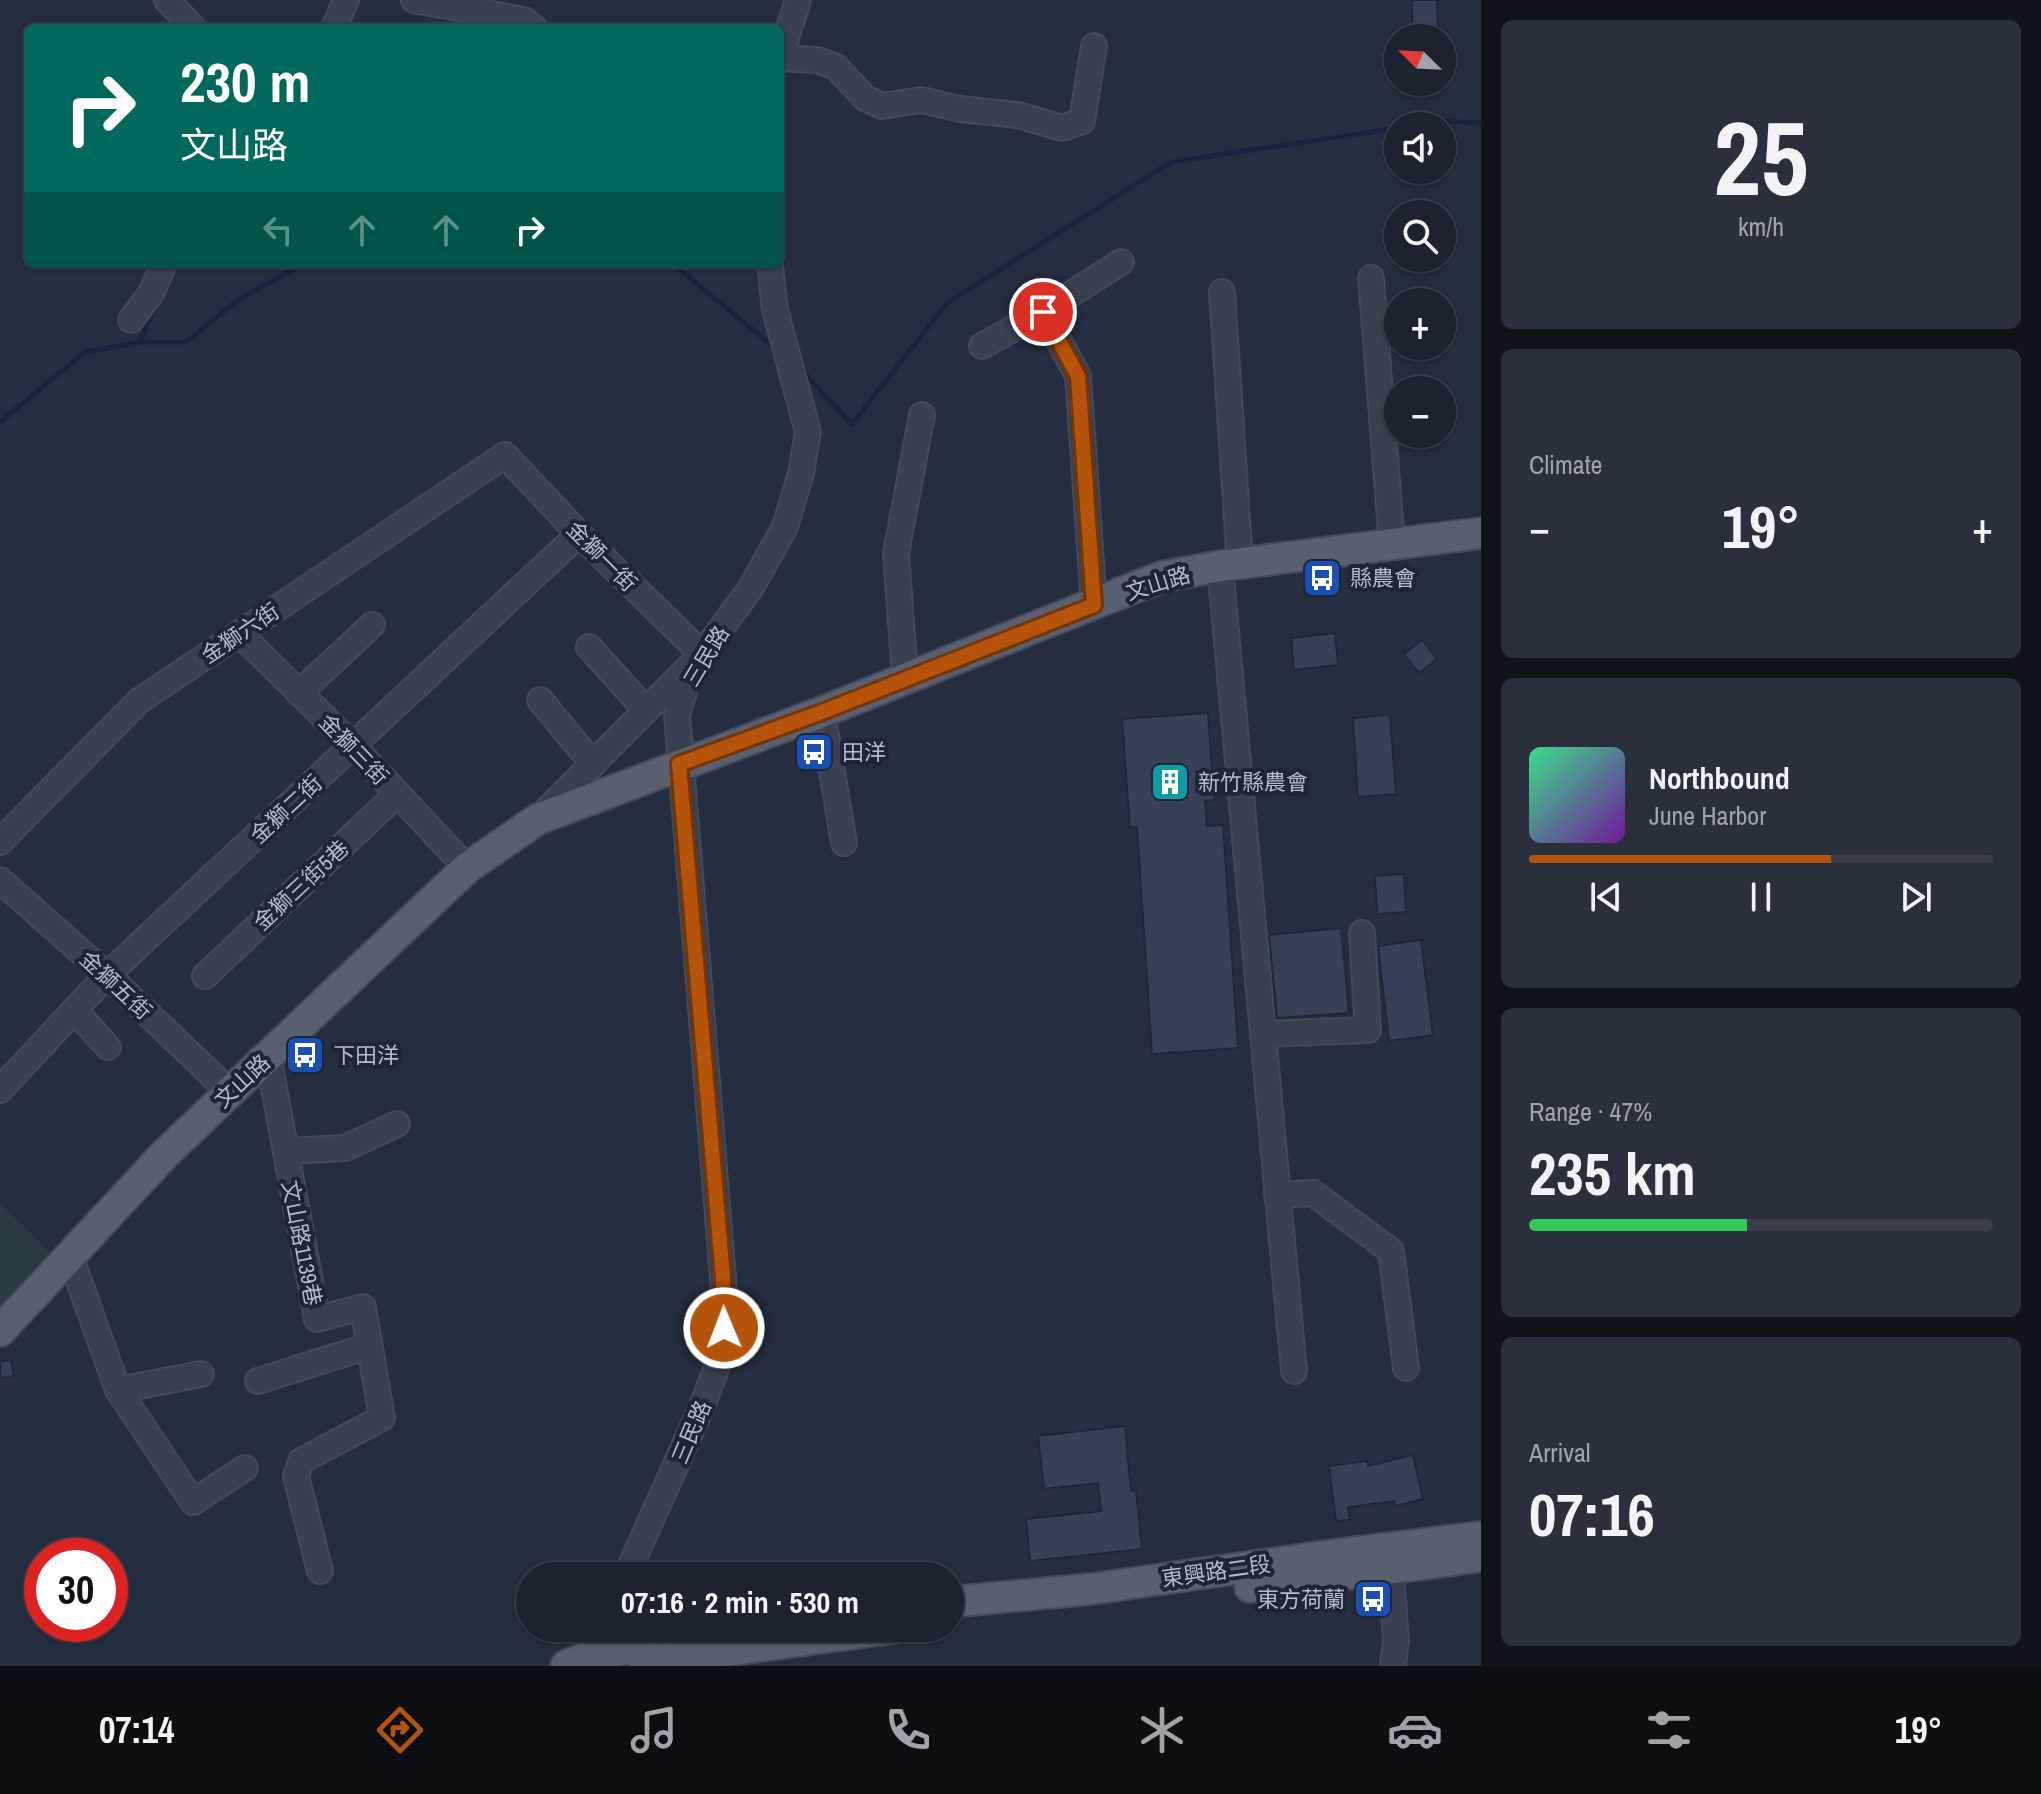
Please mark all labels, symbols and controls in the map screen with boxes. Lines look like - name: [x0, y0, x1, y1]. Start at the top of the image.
- north arrow: [1384, 24, 1456, 96]
- map controls: [1384, 24, 1456, 448]
- text: 230 m: [180, 44, 310, 119]
- icon: right: [48, 56, 152, 160]
- text: 25: [1714, 87, 1808, 227]
- button: sound: [1384, 112, 1456, 184]
- text: 文山路: [180, 121, 288, 169]
- button: search: [1384, 200, 1456, 272]
- icon: left: [256, 208, 300, 252]
- icon: ahead: [340, 208, 384, 252]
- icon: ahead: [424, 208, 468, 252]
- icon: right: [508, 208, 552, 252]
- text: km/h: [1738, 209, 1784, 244]
- pin: [1009, 278, 1077, 346]
- button: +: [1384, 288, 1456, 360]
- icon: arrive: [1021, 290, 1065, 334]
- button: −: [1384, 376, 1456, 448]
- text: Climate: [1529, 447, 1602, 482]
- text: 19°: [1722, 486, 1800, 567]
- text: −: [1529, 497, 1550, 557]
- text: +: [1972, 497, 1993, 557]
- street label: 金獅一街: [560, 514, 644, 598]
- bus stop icon: 縣農會: [1301, 557, 1343, 599]
- street label: 文山路: [1122, 559, 1194, 607]
- place label: 縣農會: [1350, 563, 1416, 593]
- street label: 金獅六街: [195, 596, 285, 670]
- street label: 三民路: [676, 620, 736, 692]
- street label: 金獅三街: [313, 707, 395, 791]
- bus stop icon: 田洋: [793, 731, 835, 773]
- place label: 田洋: [842, 737, 886, 767]
- text: Northbound: [1649, 758, 1790, 798]
- building icon: 新竹縣農會: [1149, 761, 1191, 803]
- place label: 新竹縣農會: [1198, 767, 1308, 797]
- street label: 金獅二街: [244, 768, 328, 850]
- text: June Harbor: [1649, 798, 1766, 833]
- street label: 金獅三街5巷: [247, 833, 355, 937]
- icon: previous: [1584, 875, 1628, 919]
- icon: pause: [1739, 875, 1783, 919]
- icon: next: [1894, 875, 1938, 919]
- street label: 金獅五街: [74, 944, 158, 1026]
- bus stop icon: 下田洋: [284, 1034, 326, 1076]
- place label: 下田洋: [333, 1040, 399, 1070]
- street label: 文山路: [208, 1048, 276, 1114]
- text: Range · 47%: [1529, 1094, 1652, 1129]
- text: 235 km: [1529, 1133, 1696, 1214]
- street label: 文山路1139巷: [275, 1178, 329, 1308]
- position arrow: [682, 1286, 766, 1370]
- street label: 三民路: [664, 1396, 718, 1468]
- text: Arrival: [1529, 1435, 1591, 1470]
- text: 07:16: [1529, 1474, 1655, 1555]
- speed limit sign: 30: [24, 1538, 128, 1642]
- street label: 東興路二段: [1159, 1548, 1273, 1594]
- bus stop icon: 東方荷蘭: [1352, 1578, 1394, 1620]
- text: 07:16 · 2 min · 530 m: [621, 1582, 859, 1622]
- place label: 東方荷蘭: [1257, 1584, 1345, 1614]
- icon: directions: [372, 1702, 428, 1758]
- icon: music: [626, 1702, 682, 1758]
- icon: phone: [880, 1702, 936, 1758]
- icon: climate: [1134, 1702, 1190, 1758]
- icon: car: [1387, 1702, 1443, 1758]
- icon: filters: [1641, 1702, 1697, 1758]
- text: 07:14: [99, 1706, 174, 1754]
- text: 19°: [1895, 1706, 1942, 1754]

